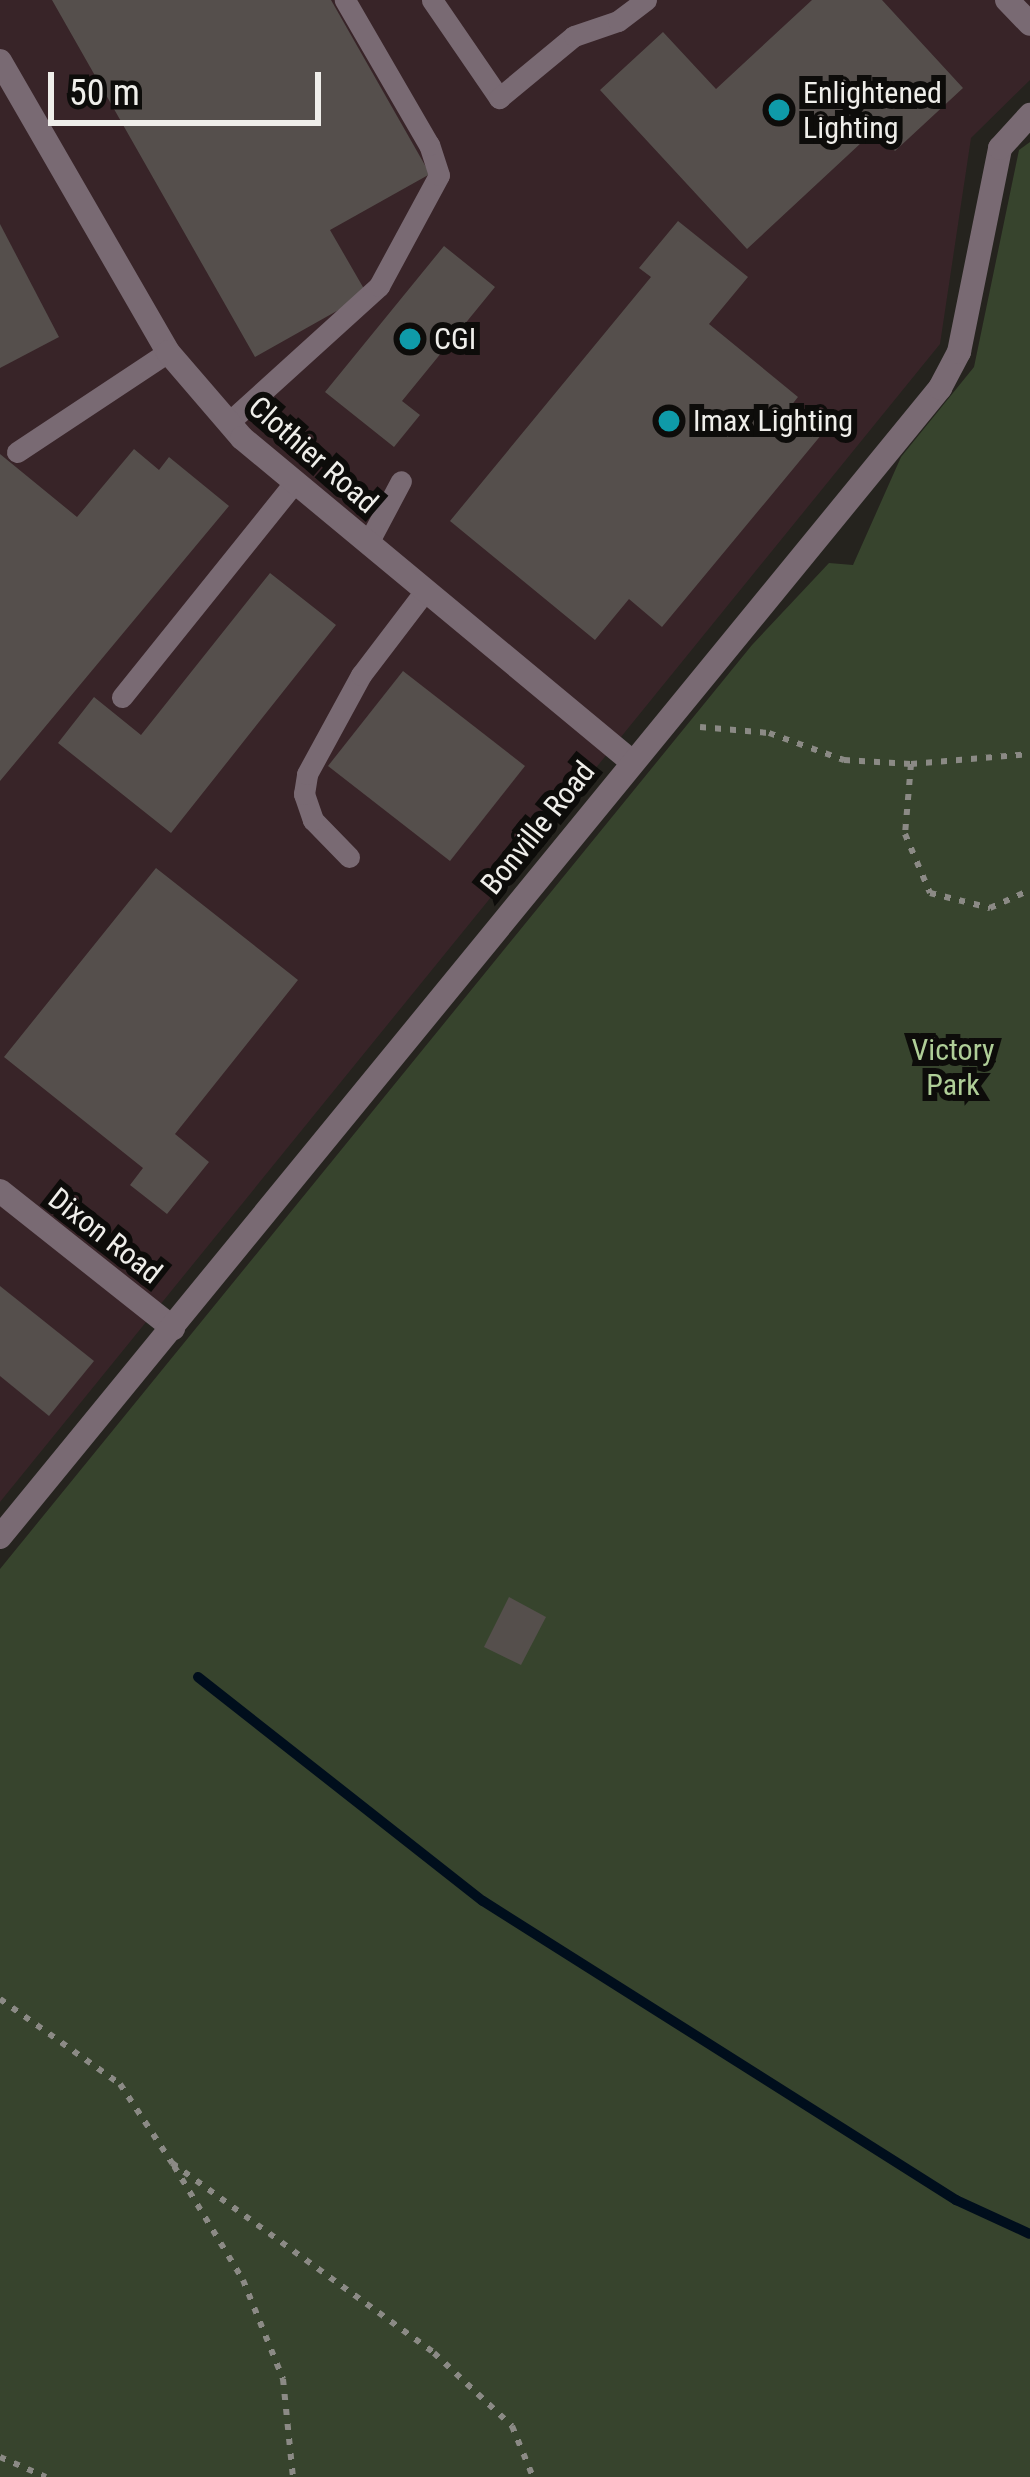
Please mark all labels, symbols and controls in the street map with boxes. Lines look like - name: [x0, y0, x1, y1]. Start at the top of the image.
- scale bar: [54, 48, 327, 122]
- text: 50 m: [69, 72, 140, 114]
- place label: Enlightened Lighting: [803, 75, 942, 146]
- marker: Enlightened Lighting: [766, 97, 792, 123]
- place label: CGI: [434, 321, 476, 357]
- marker: CGI: [397, 326, 423, 352]
- street label: Clothier Road: [241, 389, 385, 521]
- place label: Imax Lighting: [693, 403, 853, 439]
- marker: Imax Lighting: [656, 408, 682, 434]
- street label: Bonville Road: [473, 754, 603, 902]
- park label: Victory Park: [911, 1032, 995, 1102]
- street label: Dixon Road: [41, 1181, 169, 1291]

